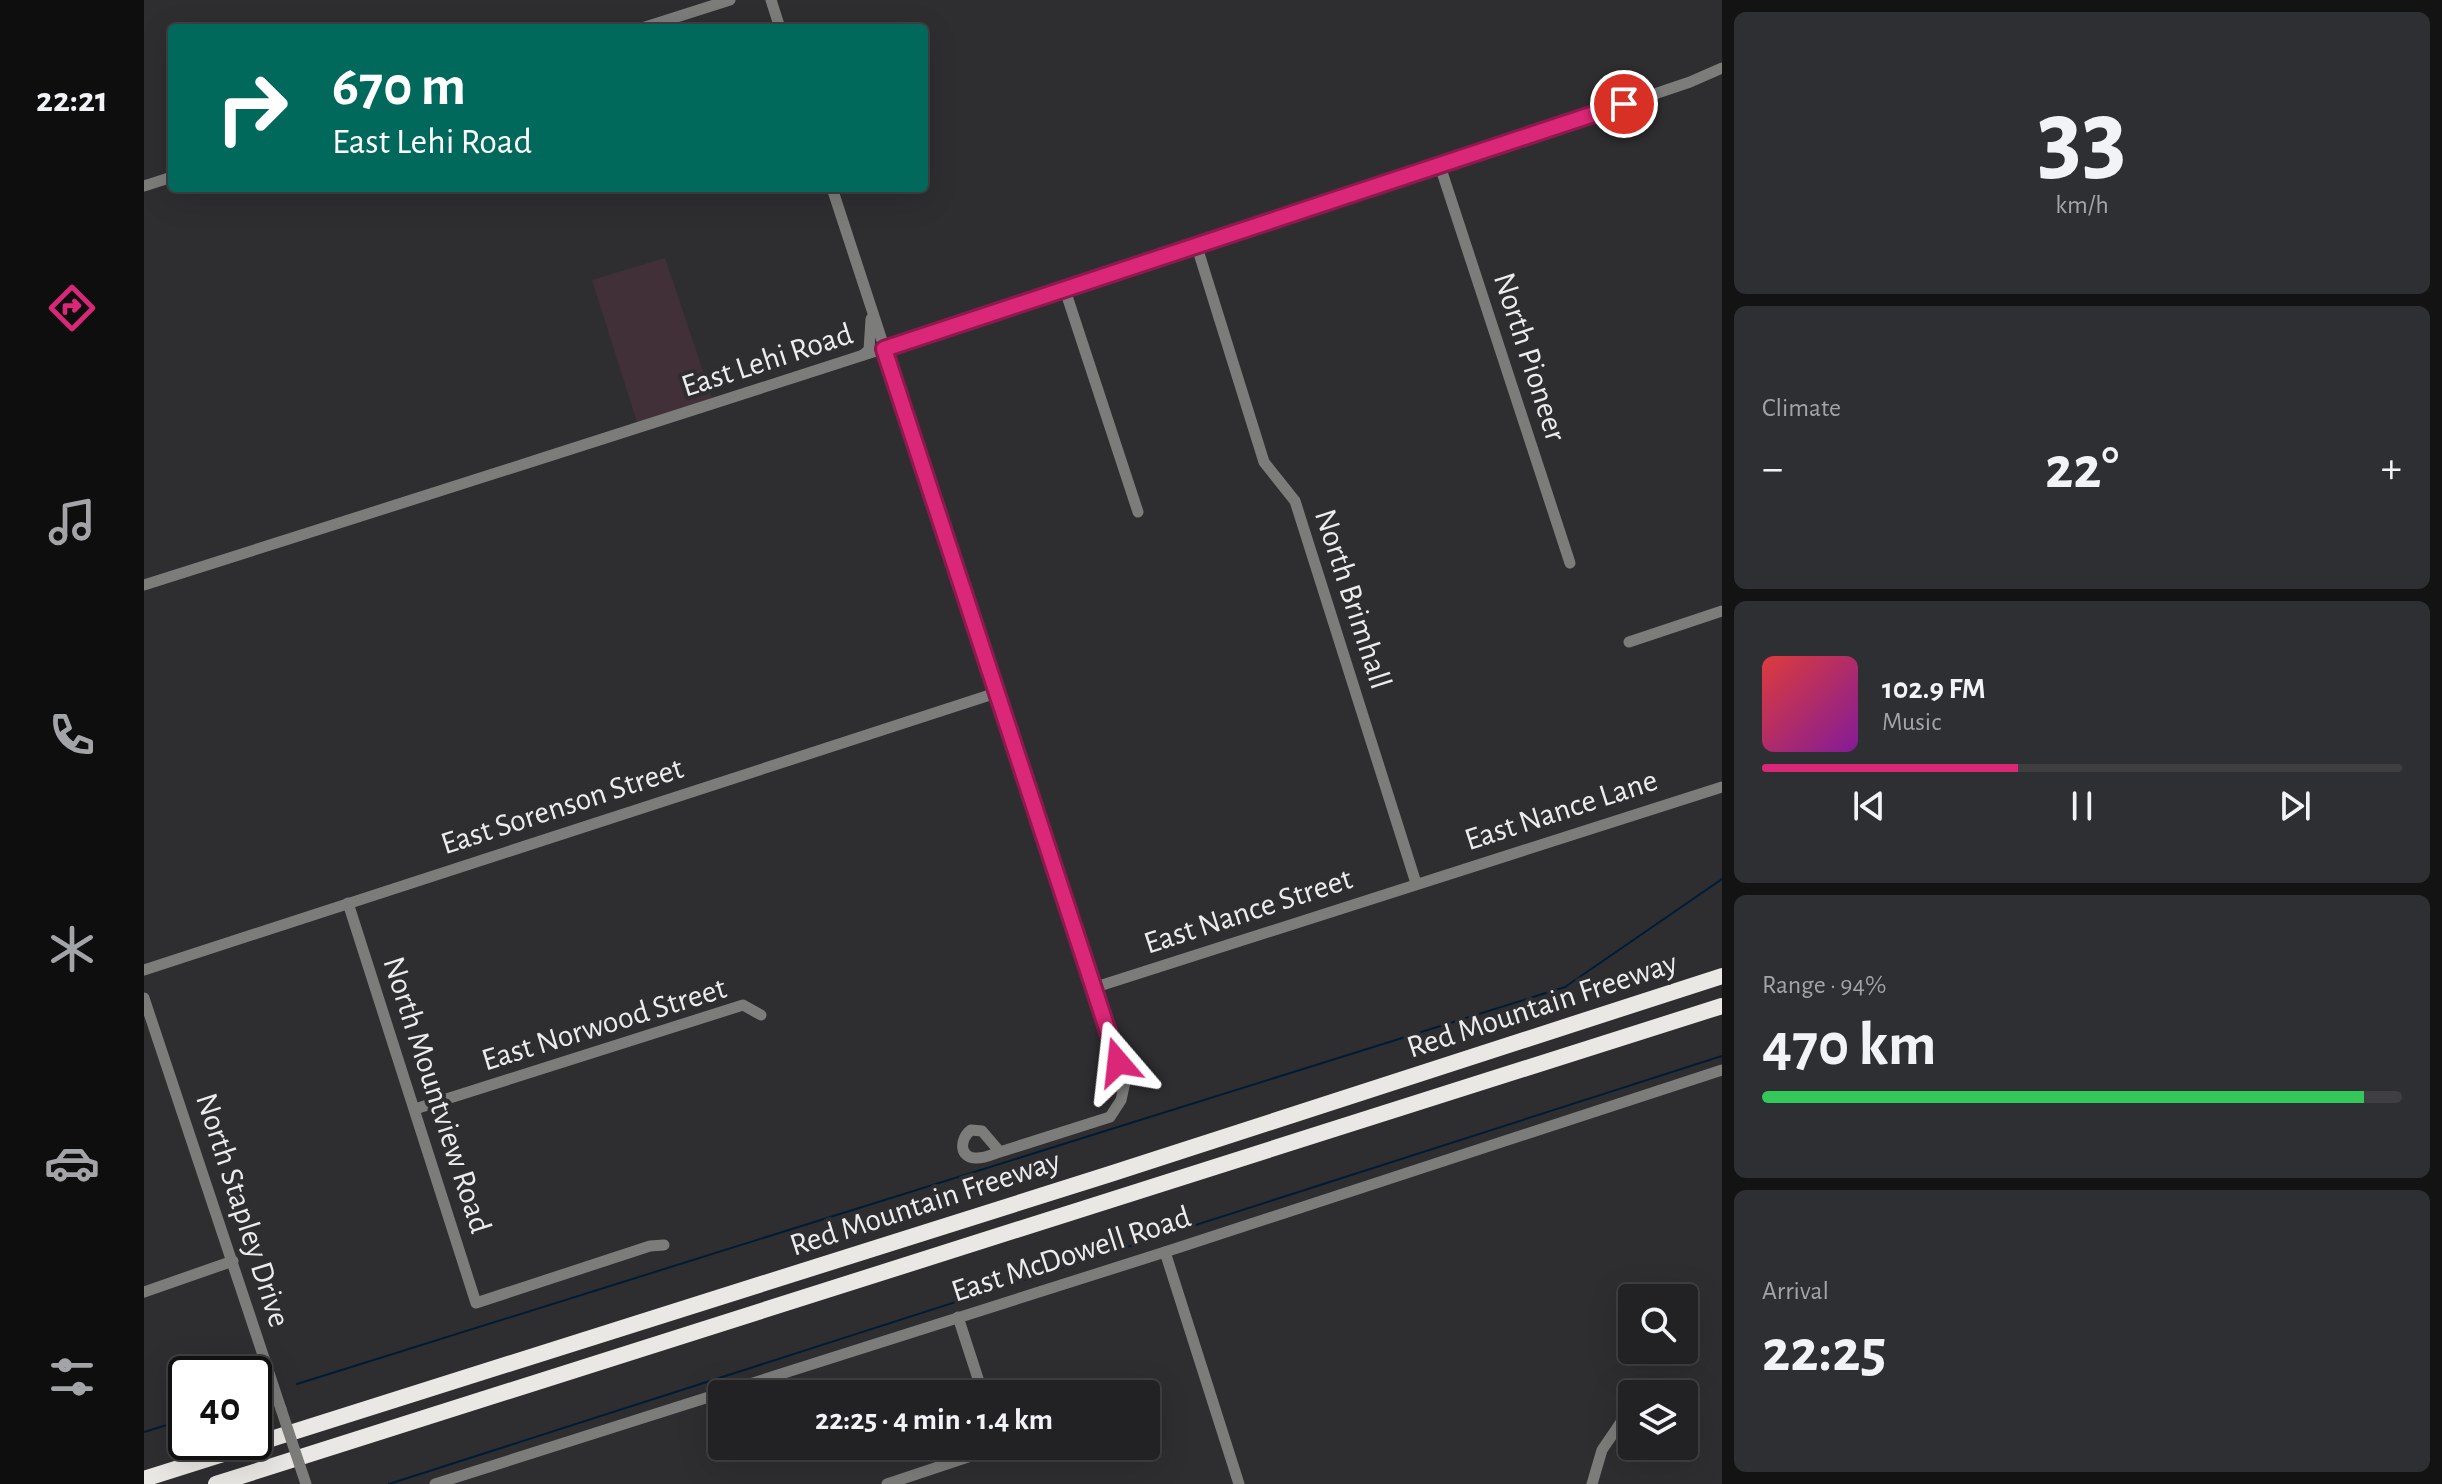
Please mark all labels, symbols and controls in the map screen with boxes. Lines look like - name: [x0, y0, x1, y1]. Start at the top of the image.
- icon: right: [200, 56, 304, 160]
- text: 670 m: [332, 59, 466, 115]
- pin: [1590, 70, 1658, 138]
- text: 22:21: [36, 82, 108, 118]
- icon: arrive: [1602, 82, 1646, 126]
- text: 33: [2037, 86, 2127, 190]
- text: East Lehi Road: [332, 124, 532, 160]
- text: km/h: [2055, 192, 2109, 218]
- street label: North Pioneer: [1488, 269, 1572, 446]
- icon: directions: [44, 280, 100, 336]
- street label: East Lehi Road: [677, 317, 857, 403]
- text: Climate: [1762, 395, 1841, 421]
- text: 22°: [2045, 439, 2119, 499]
- text: −: [1762, 447, 1783, 491]
- text: +: [2381, 447, 2402, 491]
- icon: music: [44, 494, 100, 550]
- street label: North Brimhall: [1309, 505, 1397, 693]
- text: 102.9 FM: [1882, 674, 1986, 704]
- icon: phone: [44, 707, 100, 763]
- text: Music: [1882, 709, 1941, 735]
- street label: East Sorenson Street: [437, 752, 687, 860]
- street label: East Nance Lane: [1461, 764, 1661, 856]
- icon: previous: [1847, 784, 1891, 828]
- icon: pause: [2060, 784, 2104, 828]
- icon: next: [2273, 784, 2317, 828]
- street label: East Nance Street: [1140, 862, 1356, 960]
- icon: climate: [44, 921, 100, 977]
- street label: Red Mountain Freeway: [1403, 946, 1681, 1064]
- street label: North Mountview Road: [377, 953, 497, 1237]
- street label: East Norwood Street: [478, 972, 730, 1076]
- text: Range · 94%: [1762, 972, 1886, 998]
- text: 470 km: [1762, 1016, 1937, 1076]
- position arrow: [1076, 1020, 1160, 1104]
- street label: North Stapley Drive: [190, 1089, 296, 1331]
- icon: car: [44, 1135, 100, 1191]
- street label: Red Mountain Freeway: [786, 1144, 1064, 1262]
- street label: East McDowell Road: [947, 1200, 1195, 1308]
- text: Arrival: [1762, 1278, 1829, 1304]
- map controls: [1618, 1284, 1698, 1460]
- button: search: [1618, 1284, 1698, 1364]
- text: 22:25: [1762, 1322, 1886, 1382]
- icon: filters: [44, 1349, 100, 1405]
- speed limit sign: 40: [168, 1356, 272, 1460]
- button: layers: [1618, 1380, 1698, 1460]
- text: 22:25 · 4 min · 1.4 km: [815, 1405, 1053, 1435]

